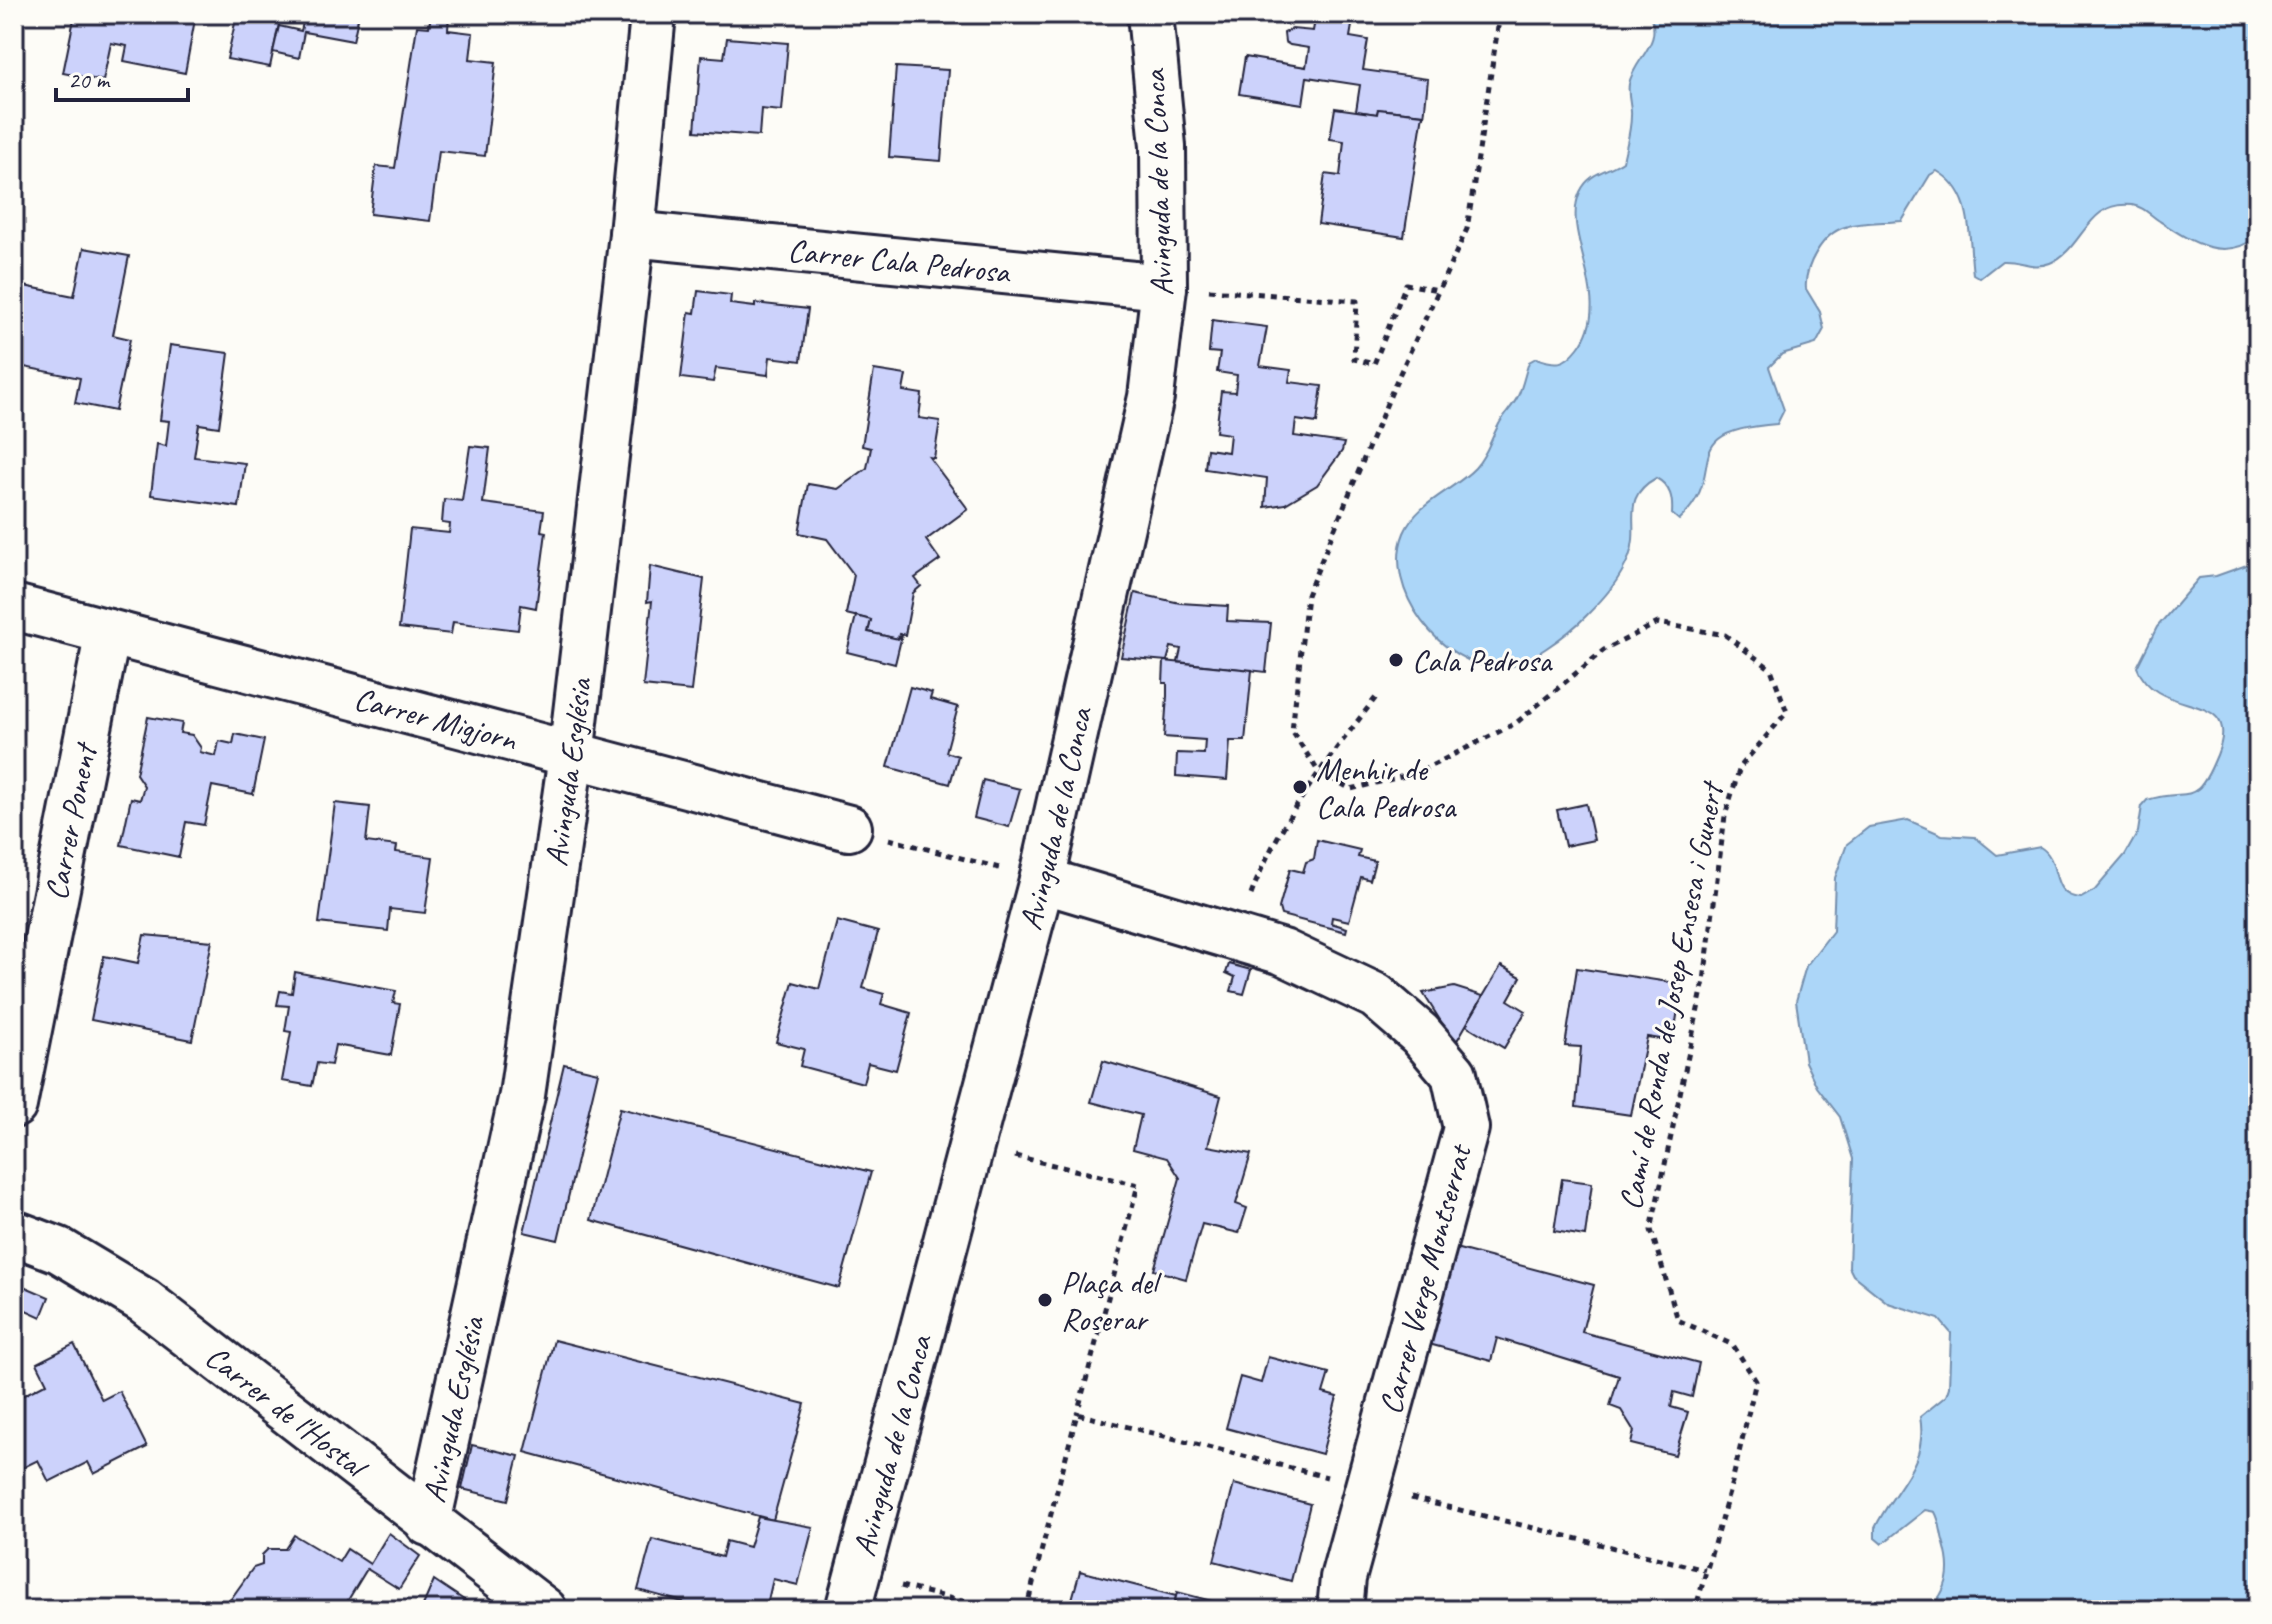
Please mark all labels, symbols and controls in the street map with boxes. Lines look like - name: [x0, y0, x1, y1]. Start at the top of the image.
- scale bar: [56, 52, 188, 102]
- text: 20 m: [68, 65, 111, 95]
- street label: Avinguda de la Conca: [1133, 67, 1182, 297]
- street label: Carrer Cala Pedrosa: [786, 229, 1013, 292]
- place label: Cala Pedrosa: [1412, 640, 1553, 681]
- marker: Cala Pedrosa: [1387, 651, 1405, 669]
- street label: Avinguda Església: [535, 674, 601, 869]
- street label: Carrer Migjorn: [350, 677, 523, 760]
- street label: Avinguda de la Conca: [1009, 702, 1101, 934]
- street label: Carrer Ponent: [35, 737, 106, 903]
- place label: Menhir de Cala Pedrosa: [1316, 749, 1457, 827]
- street label: Camí de Ronda de Josep Ensesa i Gunert: [1610, 776, 1733, 1213]
- marker: Menhir de Cala Pedrosa: [1291, 778, 1309, 796]
- street label: Carrer Verge Montserrat: [1369, 1138, 1481, 1419]
- place label: Plaça del Roserar: [1061, 1262, 1163, 1340]
- marker: Plaça del Roserar: [1036, 1291, 1054, 1309]
- street label: Avinguda Església: [413, 1311, 494, 1506]
- street label: Avinguda de la Conca: [843, 1329, 941, 1561]
- street label: Carrer de l'Hostal: [197, 1336, 378, 1488]

